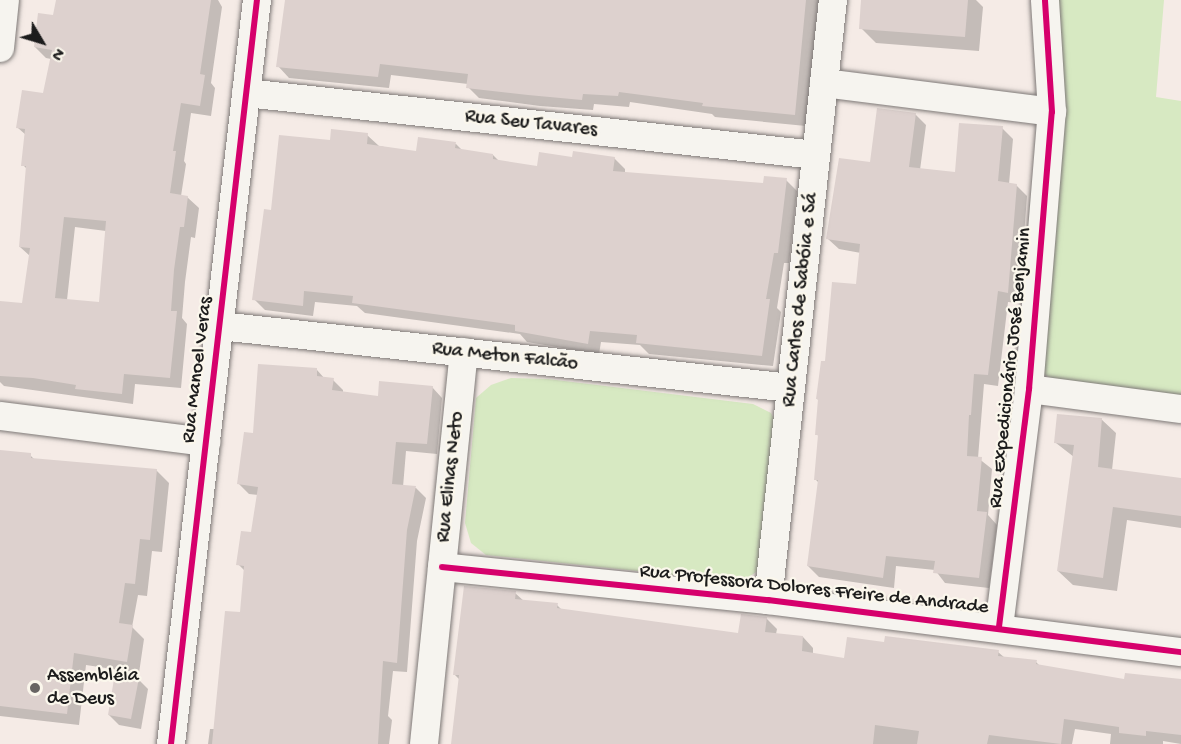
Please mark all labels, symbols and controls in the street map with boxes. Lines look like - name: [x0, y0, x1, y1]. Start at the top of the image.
- north arrow: [12, 12, 72, 72]
- text: N: [46, 43, 67, 63]
- street label: Rua Seu Tavares: [464, 105, 598, 143]
- street label: Rua Carlos de Sabóia e Sá: [778, 192, 824, 408]
- street label: Rua Expedicionário José Benjamin: [984, 227, 1038, 509]
- street label: Rua Manoel Veras: [177, 296, 219, 444]
- street label: Rua Meton Falcão: [431, 337, 579, 377]
- street label: Rua Elinas Neto: [432, 410, 470, 544]
- street label: Rua Professora Dolores Freire de Andrade: [638, 560, 990, 620]
- place label: Assembléia de Deus: [47, 664, 139, 711]
- marker: Assembléia de Deus: [28, 681, 42, 695]

